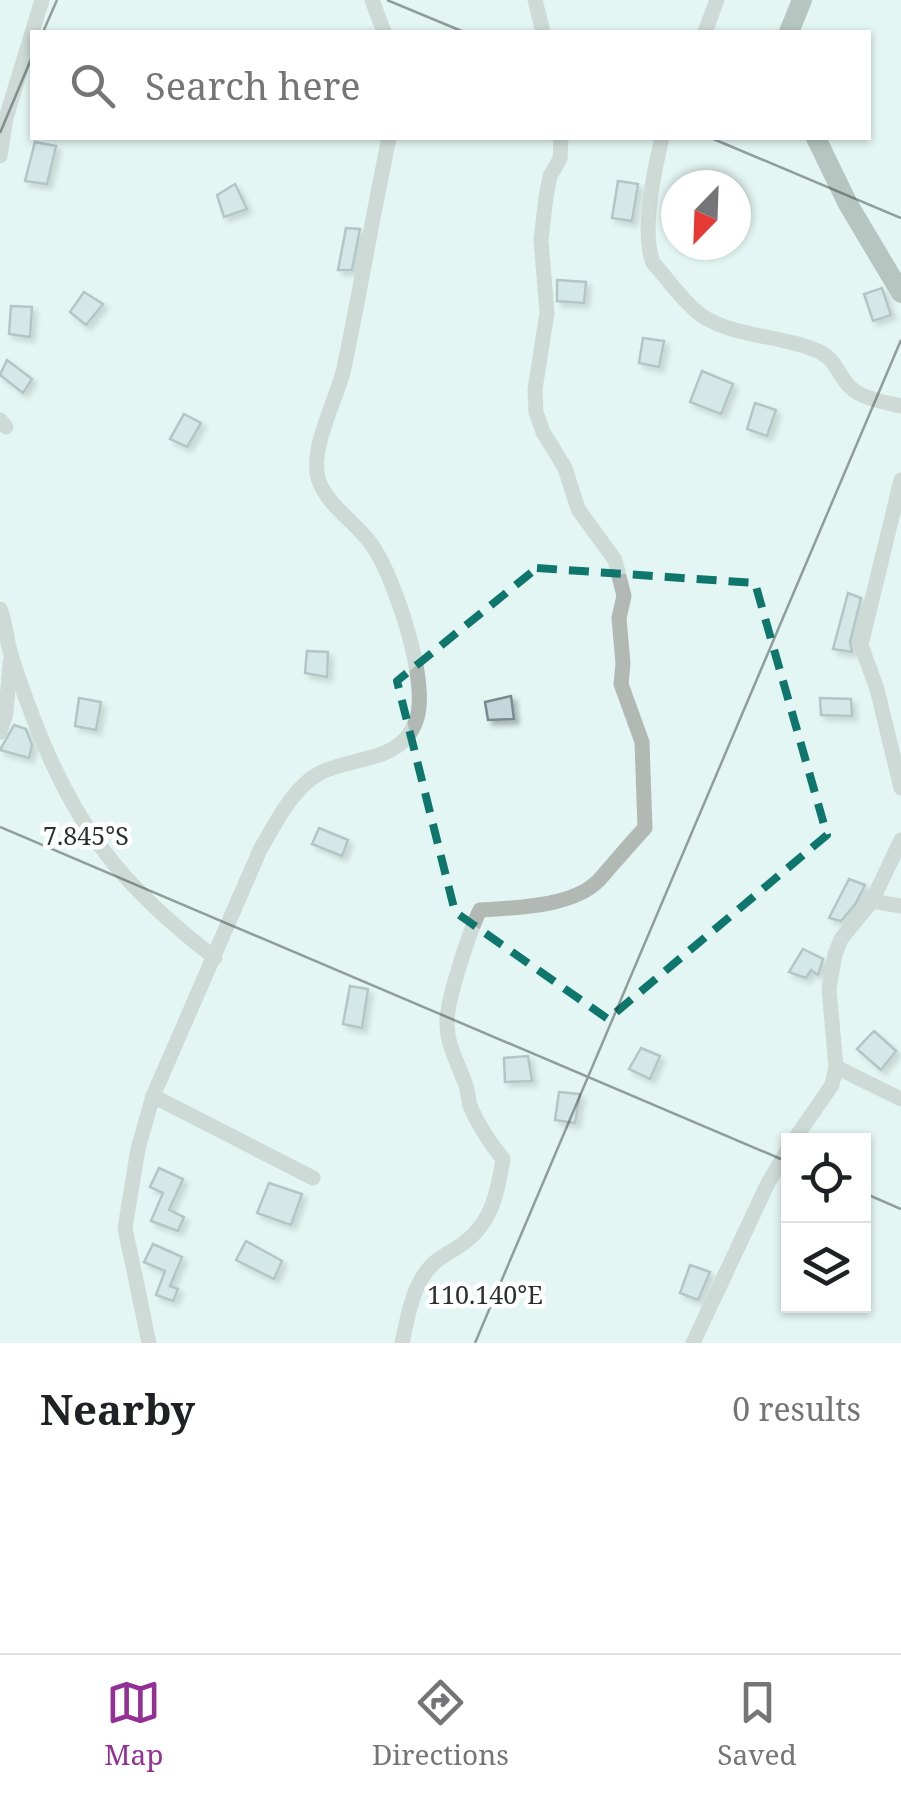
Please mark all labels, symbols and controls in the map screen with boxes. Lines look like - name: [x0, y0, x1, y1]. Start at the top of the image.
- search box: [30, 30, 871, 140]
- icon: search: [65, 58, 120, 113]
- text: Search here: [145, 59, 361, 111]
- north arrow: [661, 170, 751, 260]
- text: 7.845°S: [43, 818, 129, 852]
- map controls: [781, 1133, 871, 1313]
- button: locate: [781, 1133, 871, 1223]
- button: layers: [781, 1223, 871, 1313]
- text: 110.140°E: [427, 1277, 543, 1311]
- text: Nearby: [40, 1380, 195, 1437]
- text: 0 results: [732, 1387, 861, 1430]
- tab: Map: [104, 1675, 163, 1773]
- tab: Directions: [372, 1675, 509, 1773]
- tab: Saved: [717, 1675, 797, 1773]

